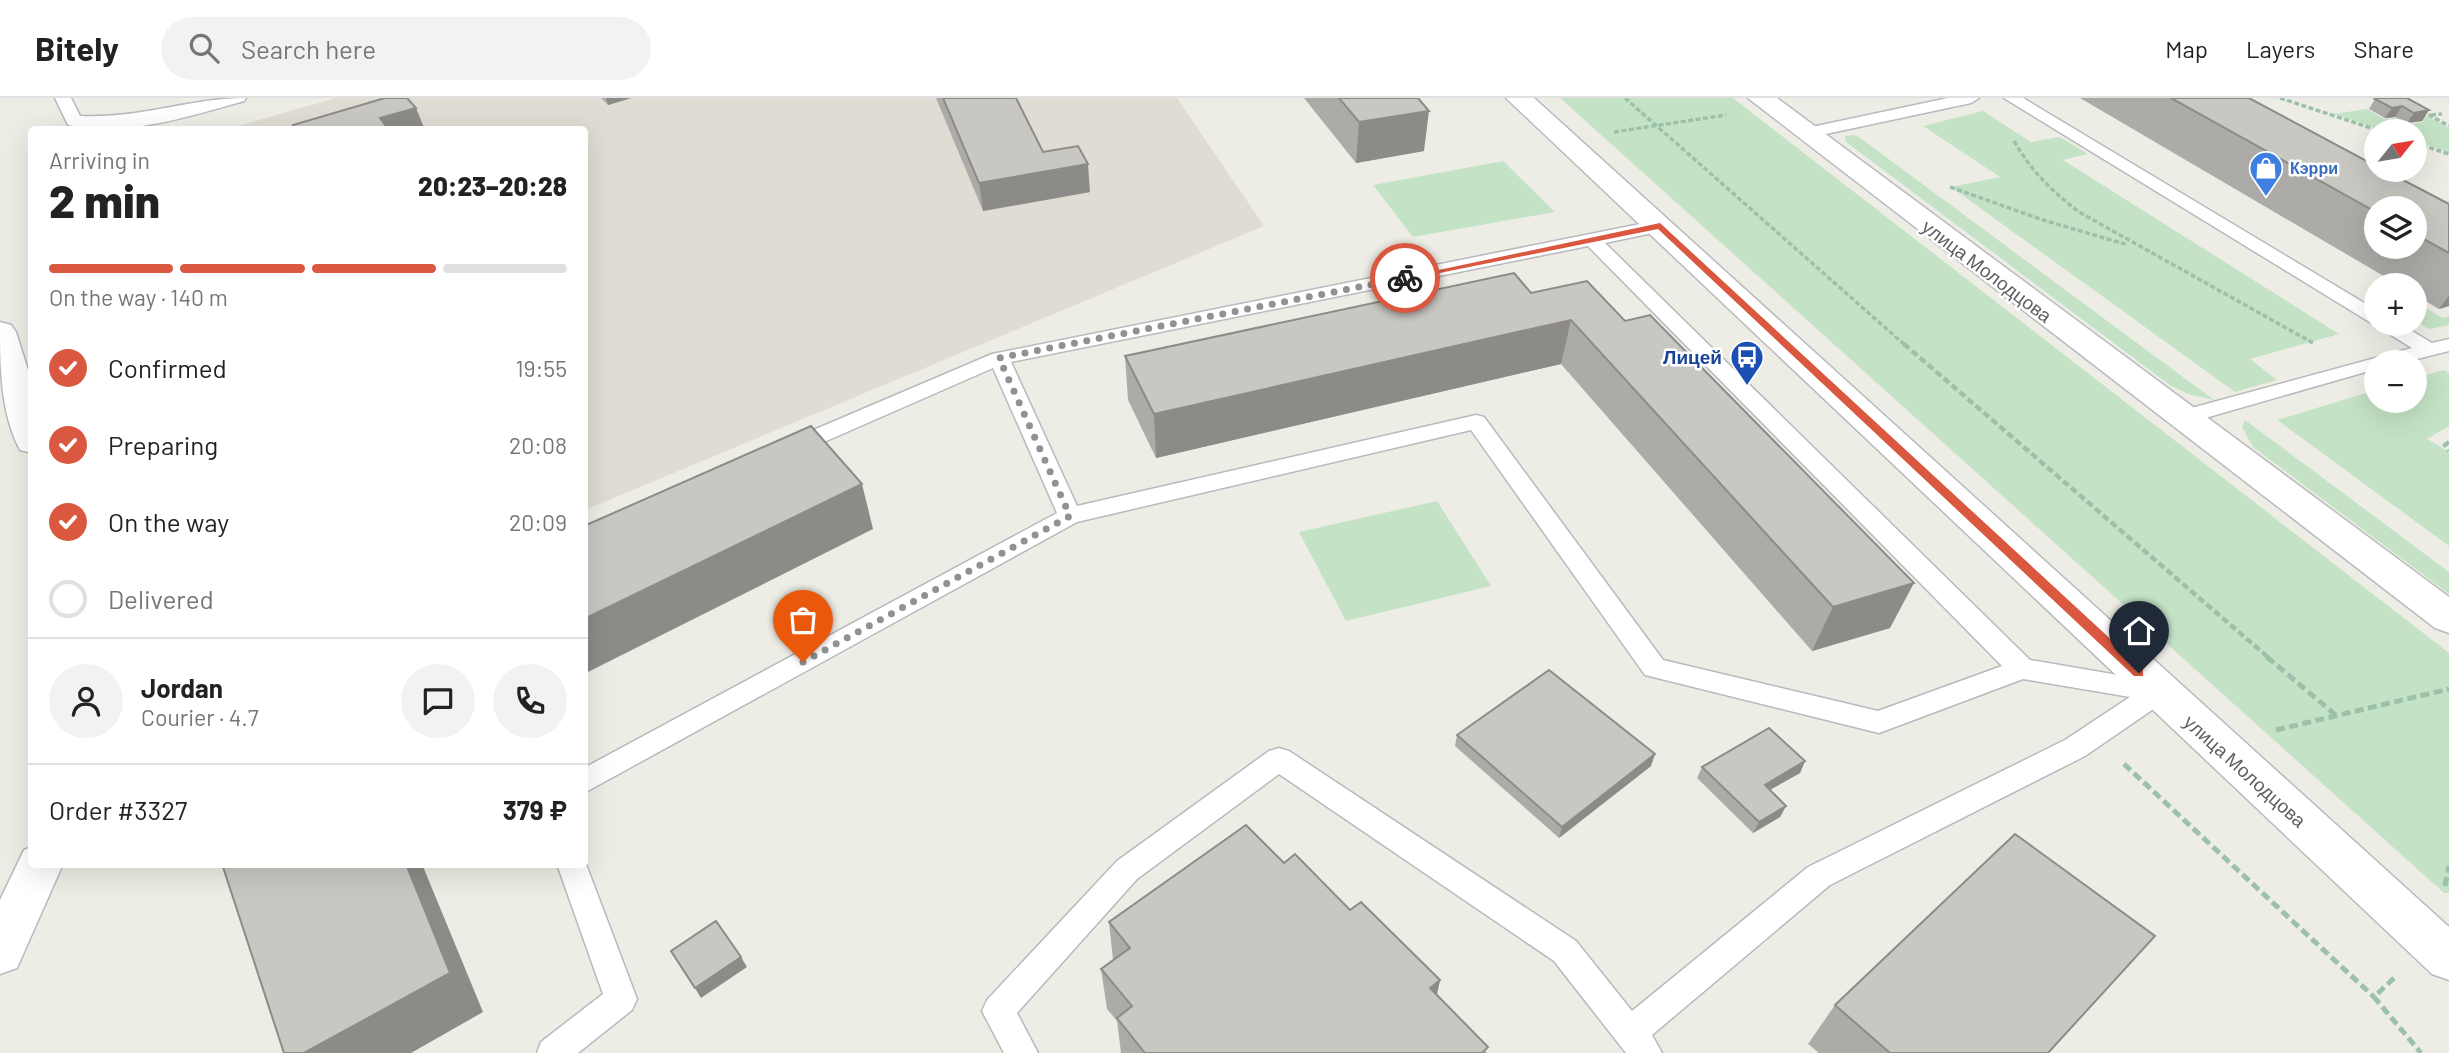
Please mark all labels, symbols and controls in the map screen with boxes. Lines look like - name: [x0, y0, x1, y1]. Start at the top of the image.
- search box: [161, 17, 651, 80]
- text: Bitely: [35, 28, 119, 68]
- icon: search: [185, 29, 223, 67]
- text: Search here: [241, 33, 376, 64]
- text: Map: [2165, 34, 2208, 63]
- text: Layers: [2246, 34, 2315, 63]
- text: Share: [2353, 34, 2414, 63]
- north arrow: [2364, 119, 2427, 182]
- map controls: [2364, 119, 2427, 413]
- text: Arriving in: [49, 146, 150, 174]
- shop icon: Кэрри: [2247, 149, 2285, 198]
- place label: Кэрри: [2290, 158, 2338, 177]
- text: 20:23–20:28: [418, 170, 567, 201]
- text: 2 min: [49, 172, 160, 227]
- button: layers: [2364, 196, 2427, 259]
- street label: улица Молодцова: [1918, 214, 2057, 327]
- courier: [1370, 243, 1440, 313]
- icon: bike: [1386, 259, 1424, 297]
- button: +: [2364, 273, 2427, 336]
- text: On the way · 140 m: [49, 283, 228, 311]
- bus stop icon: Лицей: [1728, 338, 1766, 387]
- place label: Лицей: [1663, 345, 1722, 368]
- icon: check: [49, 349, 87, 387]
- button: −: [2364, 350, 2427, 413]
- text: Confirmed: [108, 352, 227, 383]
- text: 19:55: [516, 354, 567, 382]
- icon: check: [49, 426, 87, 464]
- text: Preparing: [108, 429, 218, 460]
- text: 20:08: [509, 431, 567, 459]
- icon: check: [49, 503, 87, 541]
- text: On the way: [108, 506, 229, 537]
- text: 20:09: [509, 508, 567, 536]
- text: Delivered: [108, 583, 214, 614]
- pin: [773, 590, 833, 662]
- icon: bag: [784, 601, 822, 639]
- pin: [2109, 601, 2169, 673]
- icon: home: [2120, 612, 2158, 650]
- button: person: [49, 664, 123, 738]
- button: chat: [401, 664, 475, 738]
- button: phone: [493, 664, 567, 738]
- text: Jordan: [141, 672, 223, 703]
- text: Courier · 4.7: [141, 703, 259, 731]
- street label: улица Молодцова: [2180, 710, 2311, 832]
- text: Order #3327: [49, 794, 187, 825]
- text: 379 ₽: [503, 794, 567, 825]

